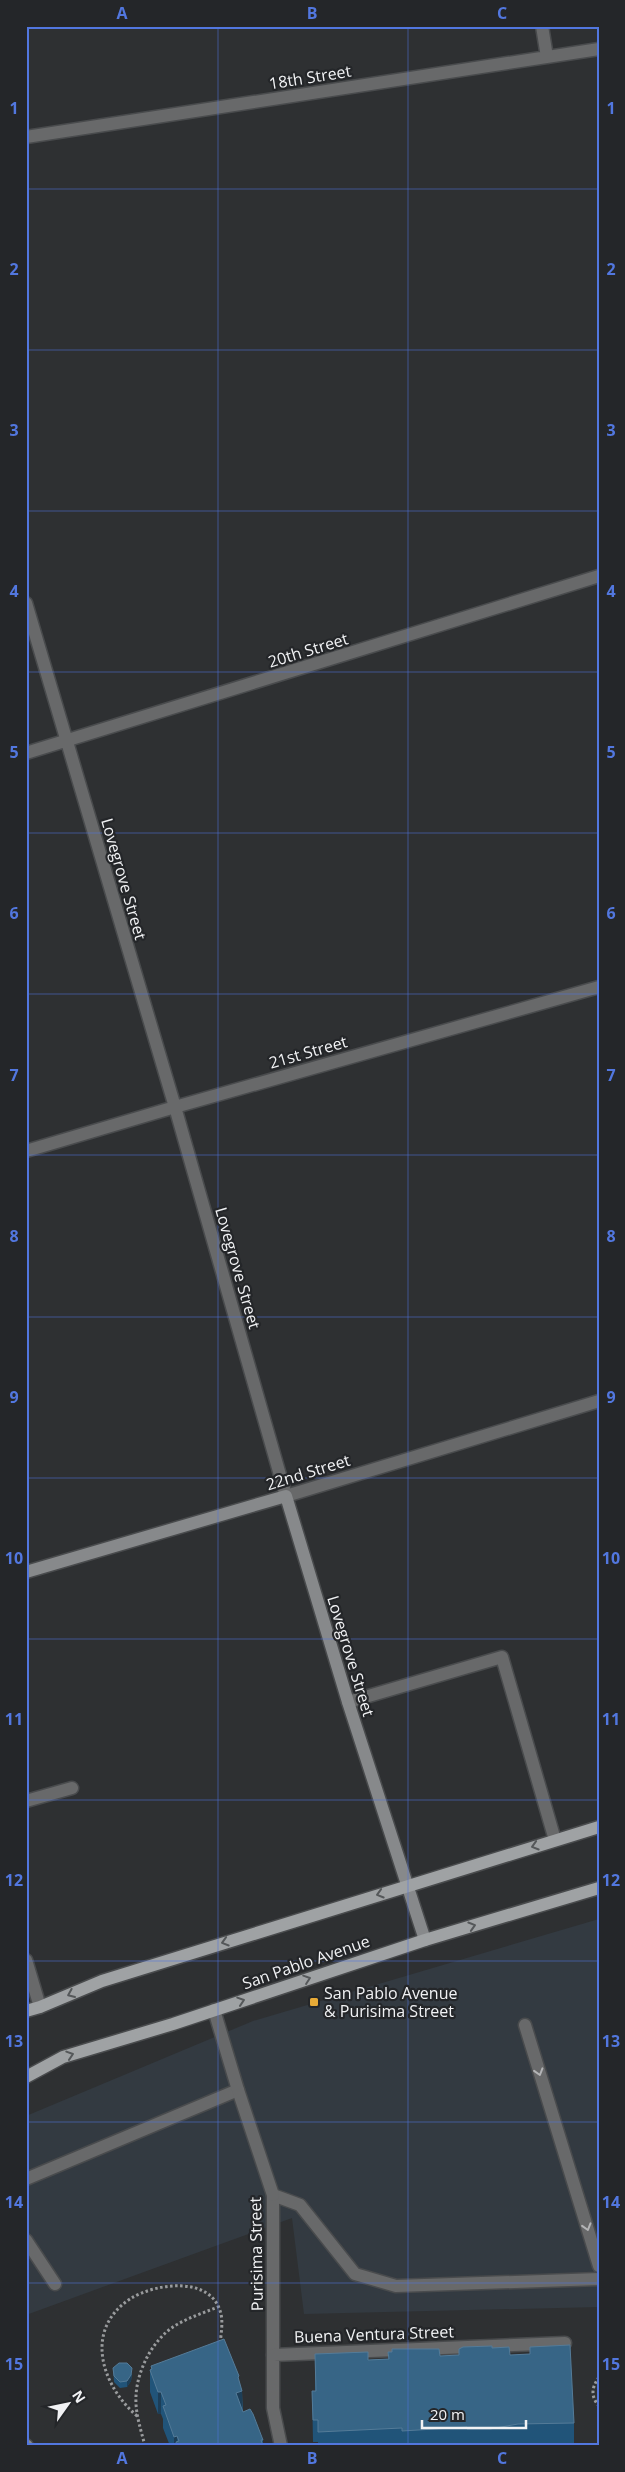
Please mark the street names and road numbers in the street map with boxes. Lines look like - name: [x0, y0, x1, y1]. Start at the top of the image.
- street label: 18th Street: [267, 60, 353, 94]
- street label: 20th Street: [265, 627, 351, 673]
- street label: Lovegrove Street: [96, 816, 152, 943]
- street label: 21st Street: [266, 1030, 350, 1074]
- street label: Lovegrove Street: [210, 1205, 266, 1332]
- street label: 22nd Street: [263, 1449, 353, 1495]
- street label: Lovegrove Street: [322, 1593, 380, 1720]
- street label: San Pablo Avenue: [239, 1930, 373, 1994]
- street label: Purisima Street: [244, 2196, 268, 2311]
- street label: Buena Ventura Street: [294, 2320, 455, 2348]

